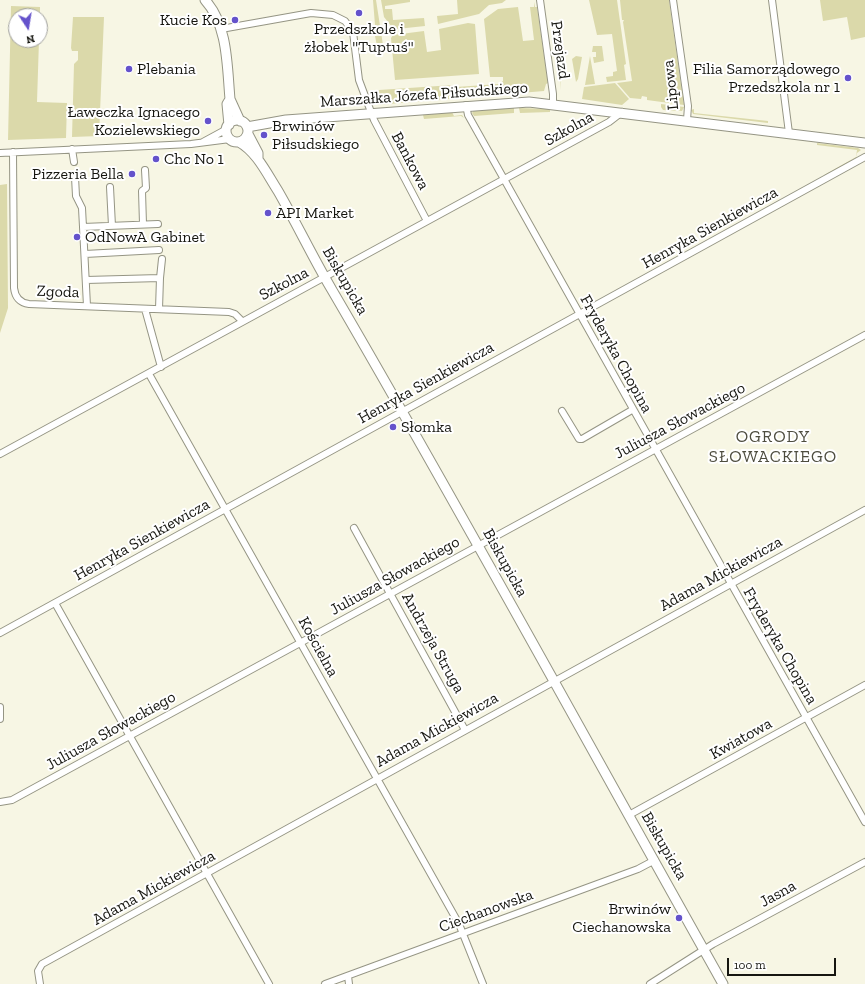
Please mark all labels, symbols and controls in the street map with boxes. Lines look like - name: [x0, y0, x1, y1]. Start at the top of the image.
- north arrow: [8, 8, 48, 48]
- marker: Przedszkole i żłobek "Tuptuś": [354, 8, 364, 18]
- place label: Kucie Kos: [160, 10, 227, 30]
- marker: Kucie Kos: [230, 15, 240, 25]
- place label: Przedszkole i żłobek "Tuptuś": [304, 19, 414, 57]
- street label: Przejazd: [546, 20, 574, 80]
- text: N: [25, 32, 36, 46]
- place label: Plebania: [137, 59, 196, 79]
- street label: Lipowa: [659, 59, 683, 111]
- place label: Filia Samorządowego Przedszkola nr 1: [693, 59, 840, 97]
- marker: Plebania: [124, 64, 134, 74]
- marker: Filia Samorządowego Przedszkola nr 1: [843, 73, 853, 83]
- street label: Marszałka Józefa Piłsudskiego: [319, 78, 529, 112]
- place label: Ławeczka Ignacego Kozielewskiego: [67, 102, 200, 140]
- street label: Szkolna: [541, 108, 597, 150]
- marker: Ławeczka Ignacego Kozielewskiego: [203, 116, 213, 126]
- place label: Brwinów Piłsudskiego: [272, 116, 359, 154]
- street label: Bankowa: [387, 129, 433, 193]
- marker: Brwinów Piłsudskiego: [259, 130, 269, 140]
- place label: Chc No 1: [164, 149, 224, 169]
- marker: Chc No 1: [151, 154, 161, 164]
- place label: Pizzeria Bella: [32, 164, 124, 184]
- marker: Pizzeria Bella: [127, 169, 137, 179]
- street label: Henryka Sienkiewicza: [639, 183, 781, 273]
- place label: API Market: [276, 203, 354, 223]
- marker: API Market: [263, 208, 273, 218]
- place label: OdNowA Gabinet: [85, 227, 205, 247]
- marker: OdNowA Gabinet: [72, 232, 82, 242]
- street label: Biskupicka: [318, 244, 372, 318]
- street label: Szkolna: [256, 263, 312, 305]
- street label: Zgoda: [36, 282, 80, 302]
- street label: Fryderyka Chopina: [576, 292, 656, 416]
- street label: Henryka Sienkiewicza: [355, 338, 497, 428]
- street label: Juliusza Słowackiego: [611, 378, 749, 464]
- place label: Słomka: [401, 417, 452, 437]
- marker: Słomka: [388, 422, 398, 432]
- district label: OGRODY SŁOWACKIEGO: [709, 427, 837, 467]
- street label: Henryka Sienkiewicza: [71, 495, 213, 585]
- street label: Biskupicka: [478, 525, 532, 601]
- street label: Juliusza Słowackiego: [327, 532, 463, 620]
- street label: Adama Mickiewicza: [656, 532, 786, 616]
- street label: Fryderyka Chopina: [739, 584, 821, 708]
- street label: Andrzeja Struga: [397, 589, 469, 697]
- street label: Kościelna: [294, 614, 342, 680]
- street label: Juliusza Słowackiego: [43, 687, 179, 775]
- street label: Adama Mickiewicza: [372, 688, 502, 772]
- street label: Kwiatowa: [707, 714, 775, 764]
- street label: Biskupicka: [637, 809, 691, 883]
- street label: Adama Mickiewicza: [89, 846, 219, 930]
- street label: Jasna: [757, 876, 799, 912]
- street label: Ciechanowska: [436, 885, 536, 937]
- place label: Brwinów Ciechanowska: [572, 899, 671, 937]
- marker: Brwinów Ciechanowska: [674, 913, 684, 923]
- scale bar: [729, 950, 838, 976]
- text: 100 m: [734, 958, 766, 972]

